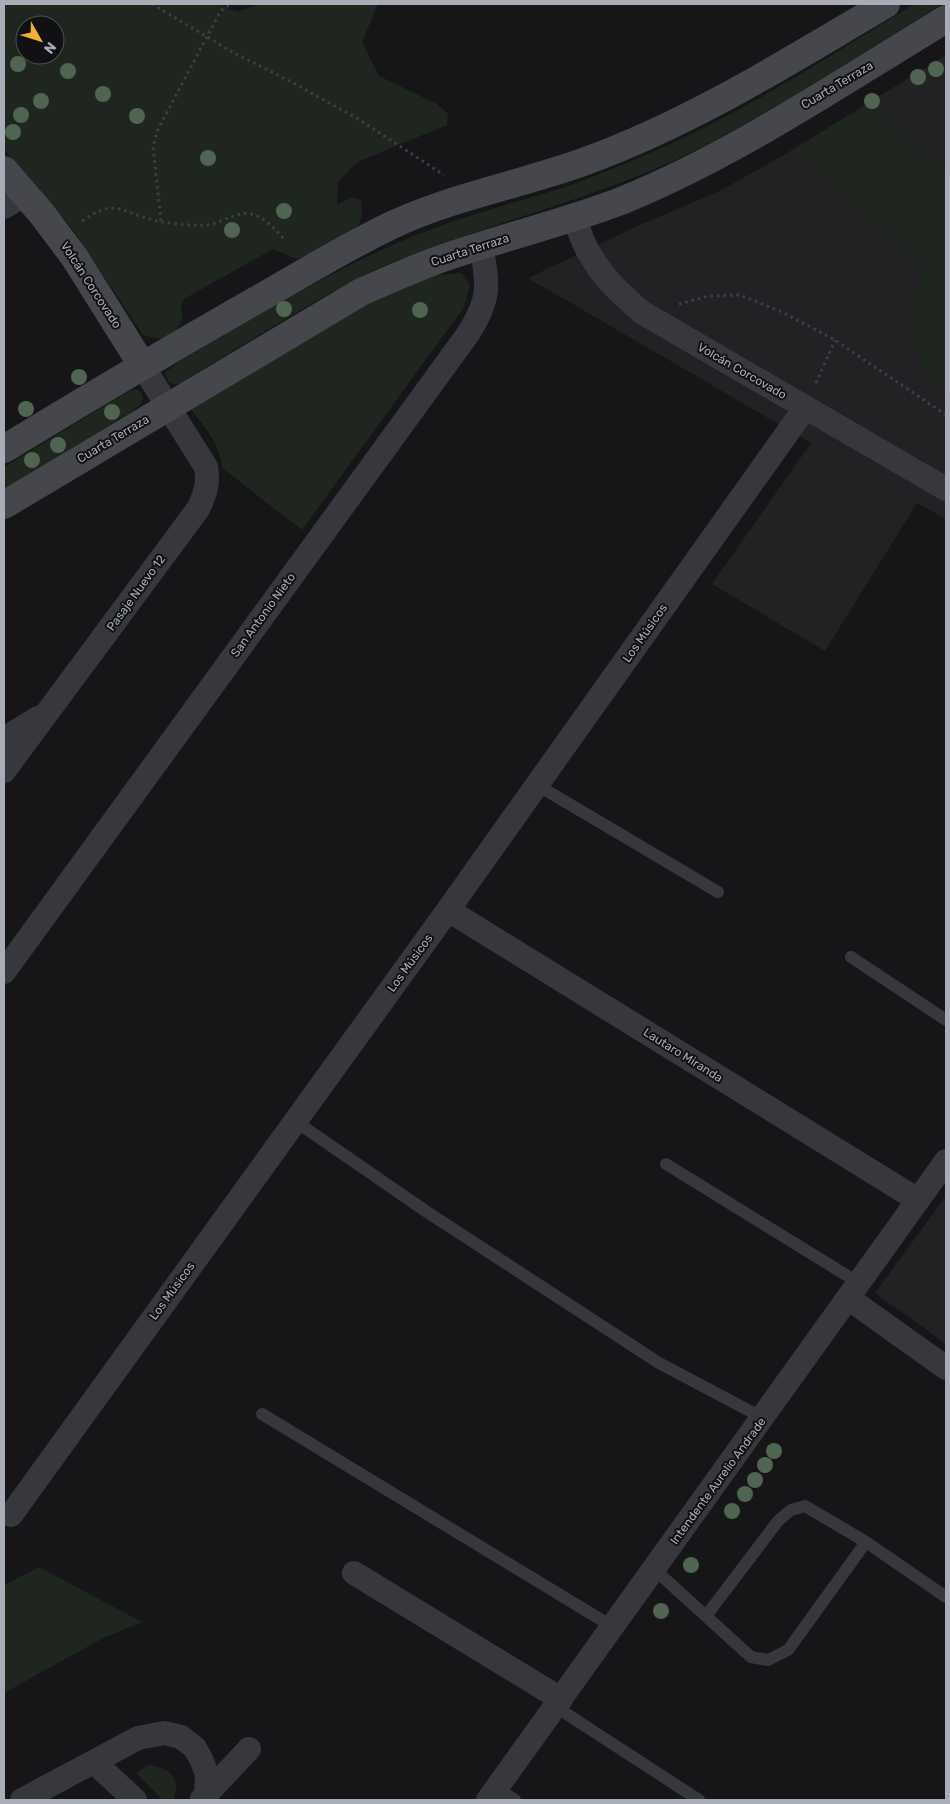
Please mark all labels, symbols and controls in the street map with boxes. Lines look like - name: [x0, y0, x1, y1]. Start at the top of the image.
- north arrow: [15, 15, 65, 65]
- text: N: [40, 39, 59, 57]
- street label: Cuarta Terraza: [799, 58, 875, 112]
- street label: Cuarta Terraza: [429, 231, 511, 269]
- street label: Volcán Corcovado: [58, 239, 124, 331]
- street label: Volcán Corcovado: [695, 340, 789, 402]
- street label: Cuarta Terraza: [75, 412, 151, 466]
- street label: Pasaje Nuevo 12: [104, 552, 168, 634]
- street label: San Antonio Nieto: [228, 570, 298, 660]
- street label: Los Músicos: [620, 601, 670, 665]
- street label: Los Músicos: [384, 931, 436, 995]
- street label: Lautaro Miranda: [641, 1025, 725, 1085]
- street label: Los Músicos: [146, 1259, 198, 1323]
- street label: Intendente Aurelio Andrade: [667, 1415, 769, 1547]

